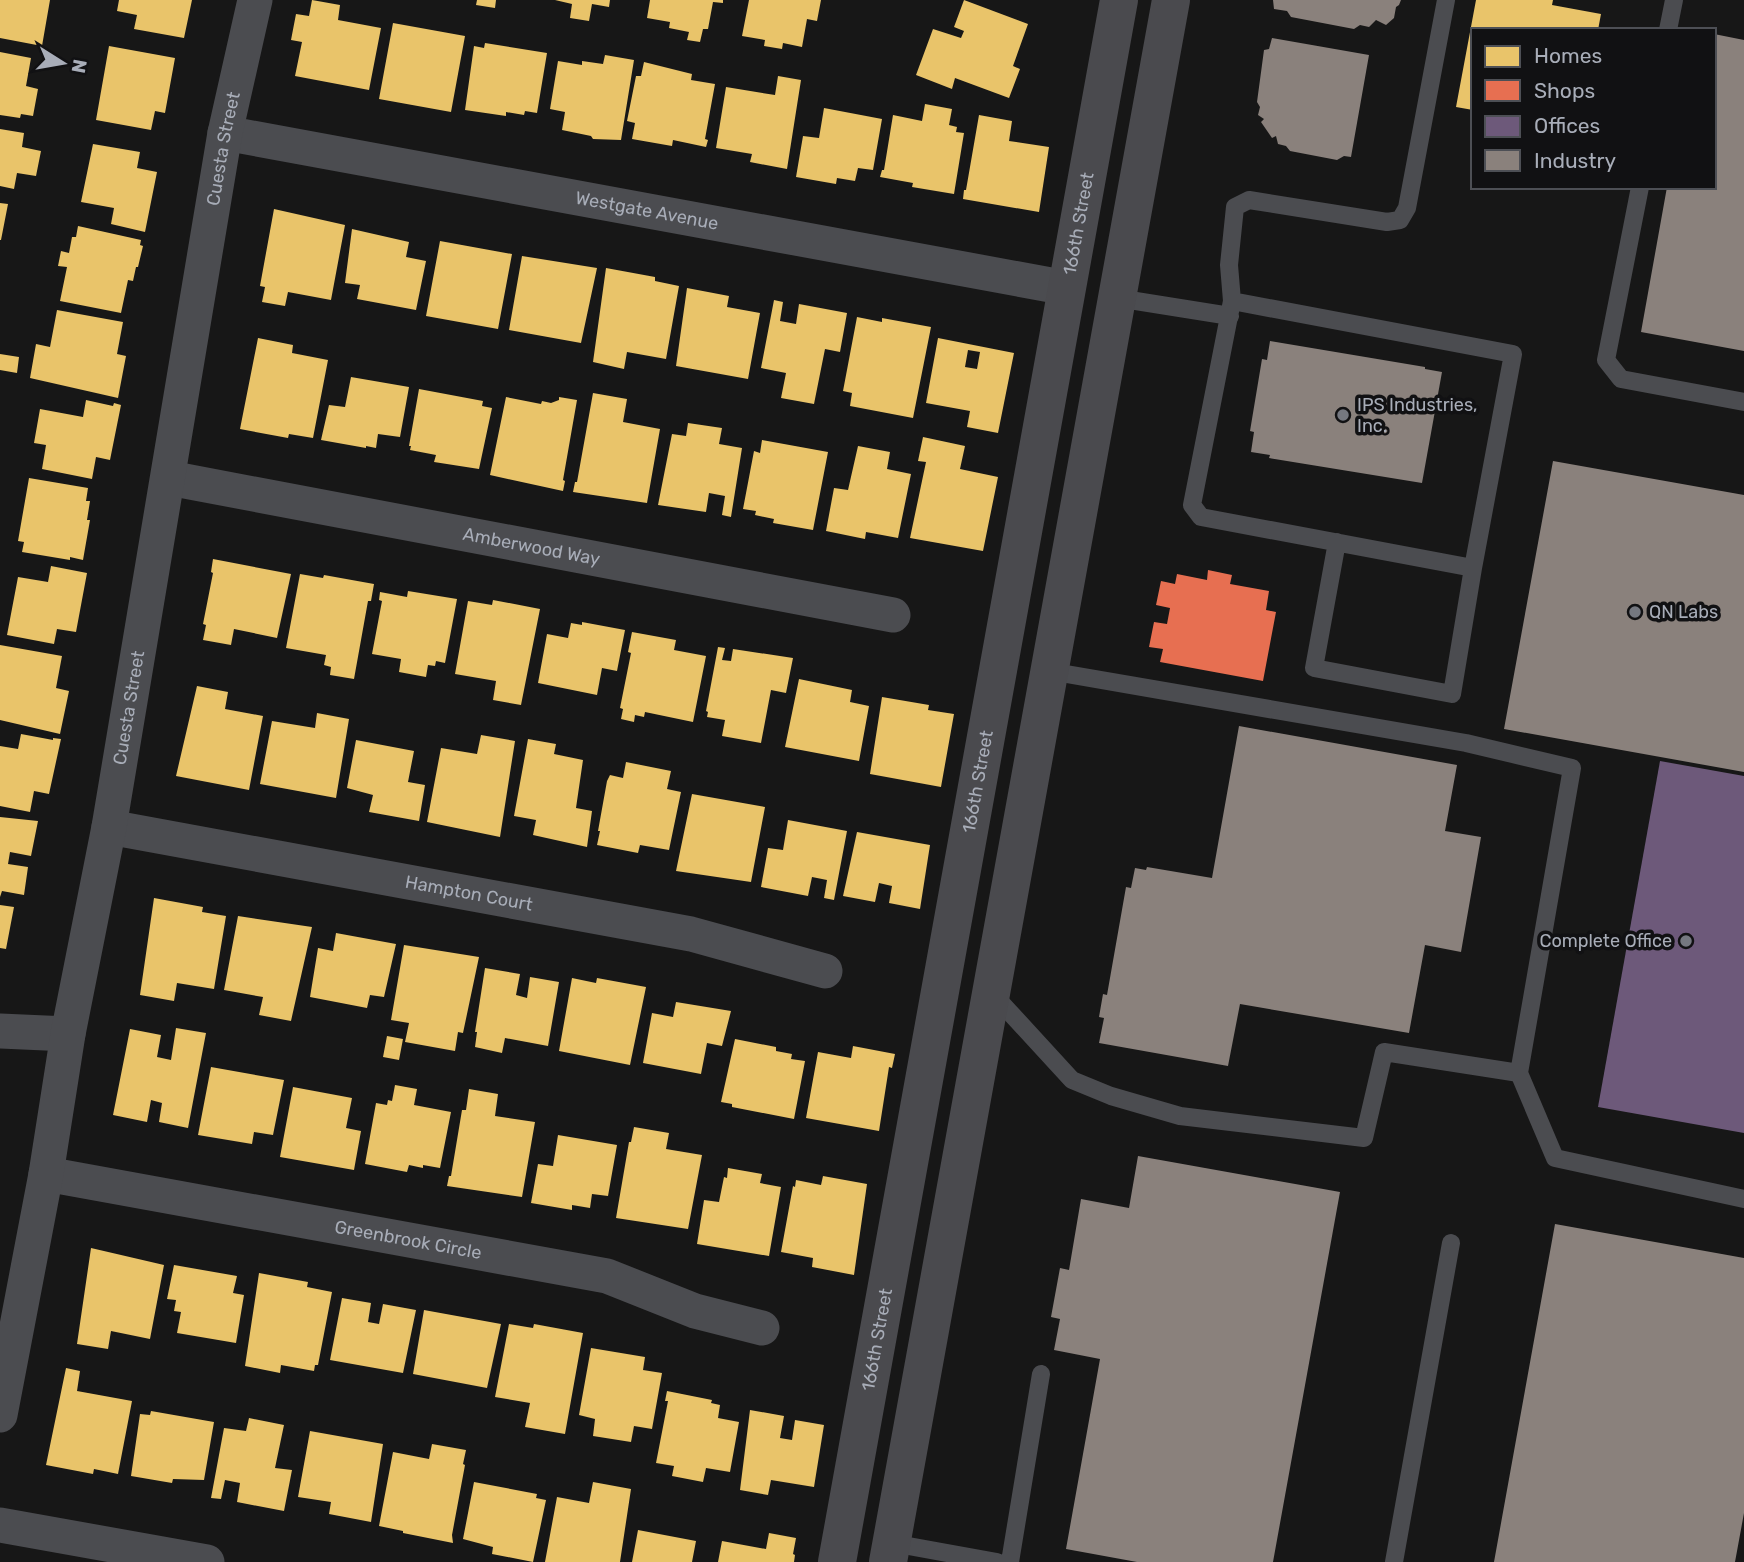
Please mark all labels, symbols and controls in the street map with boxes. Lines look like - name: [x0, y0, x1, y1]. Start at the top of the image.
- north arrow: [28, 28, 98, 98]
- legend: [1471, 28, 1716, 189]
- text: Homes: [1534, 43, 1602, 68]
- text: N: [67, 57, 92, 75]
- text: Shops: [1534, 78, 1595, 103]
- street label: Cuesta Street: [202, 90, 245, 207]
- text: Offices: [1534, 113, 1600, 138]
- text: Industry: [1534, 148, 1616, 173]
- street label: 166th Street: [1059, 171, 1099, 277]
- street label: Westgate Avenue: [574, 187, 720, 235]
- place label: IPS Industries, Inc.: [1357, 394, 1478, 437]
- marker: IPS Industries, Inc.: [1335, 407, 1351, 423]
- street label: Amberwood Way: [461, 523, 602, 570]
- place label: QN Labs: [1649, 601, 1718, 623]
- marker: QN Labs: [1627, 604, 1643, 620]
- street label: Cuesta Street: [109, 649, 149, 767]
- street label: 166th Street: [958, 729, 998, 835]
- street label: Hampton Court: [403, 871, 535, 916]
- place label: Complete Office: [1539, 930, 1672, 952]
- marker: Complete Office: [1678, 933, 1694, 949]
- street label: Greenbrook Circle: [333, 1216, 483, 1264]
- street label: 166th Street: [857, 1286, 897, 1393]

